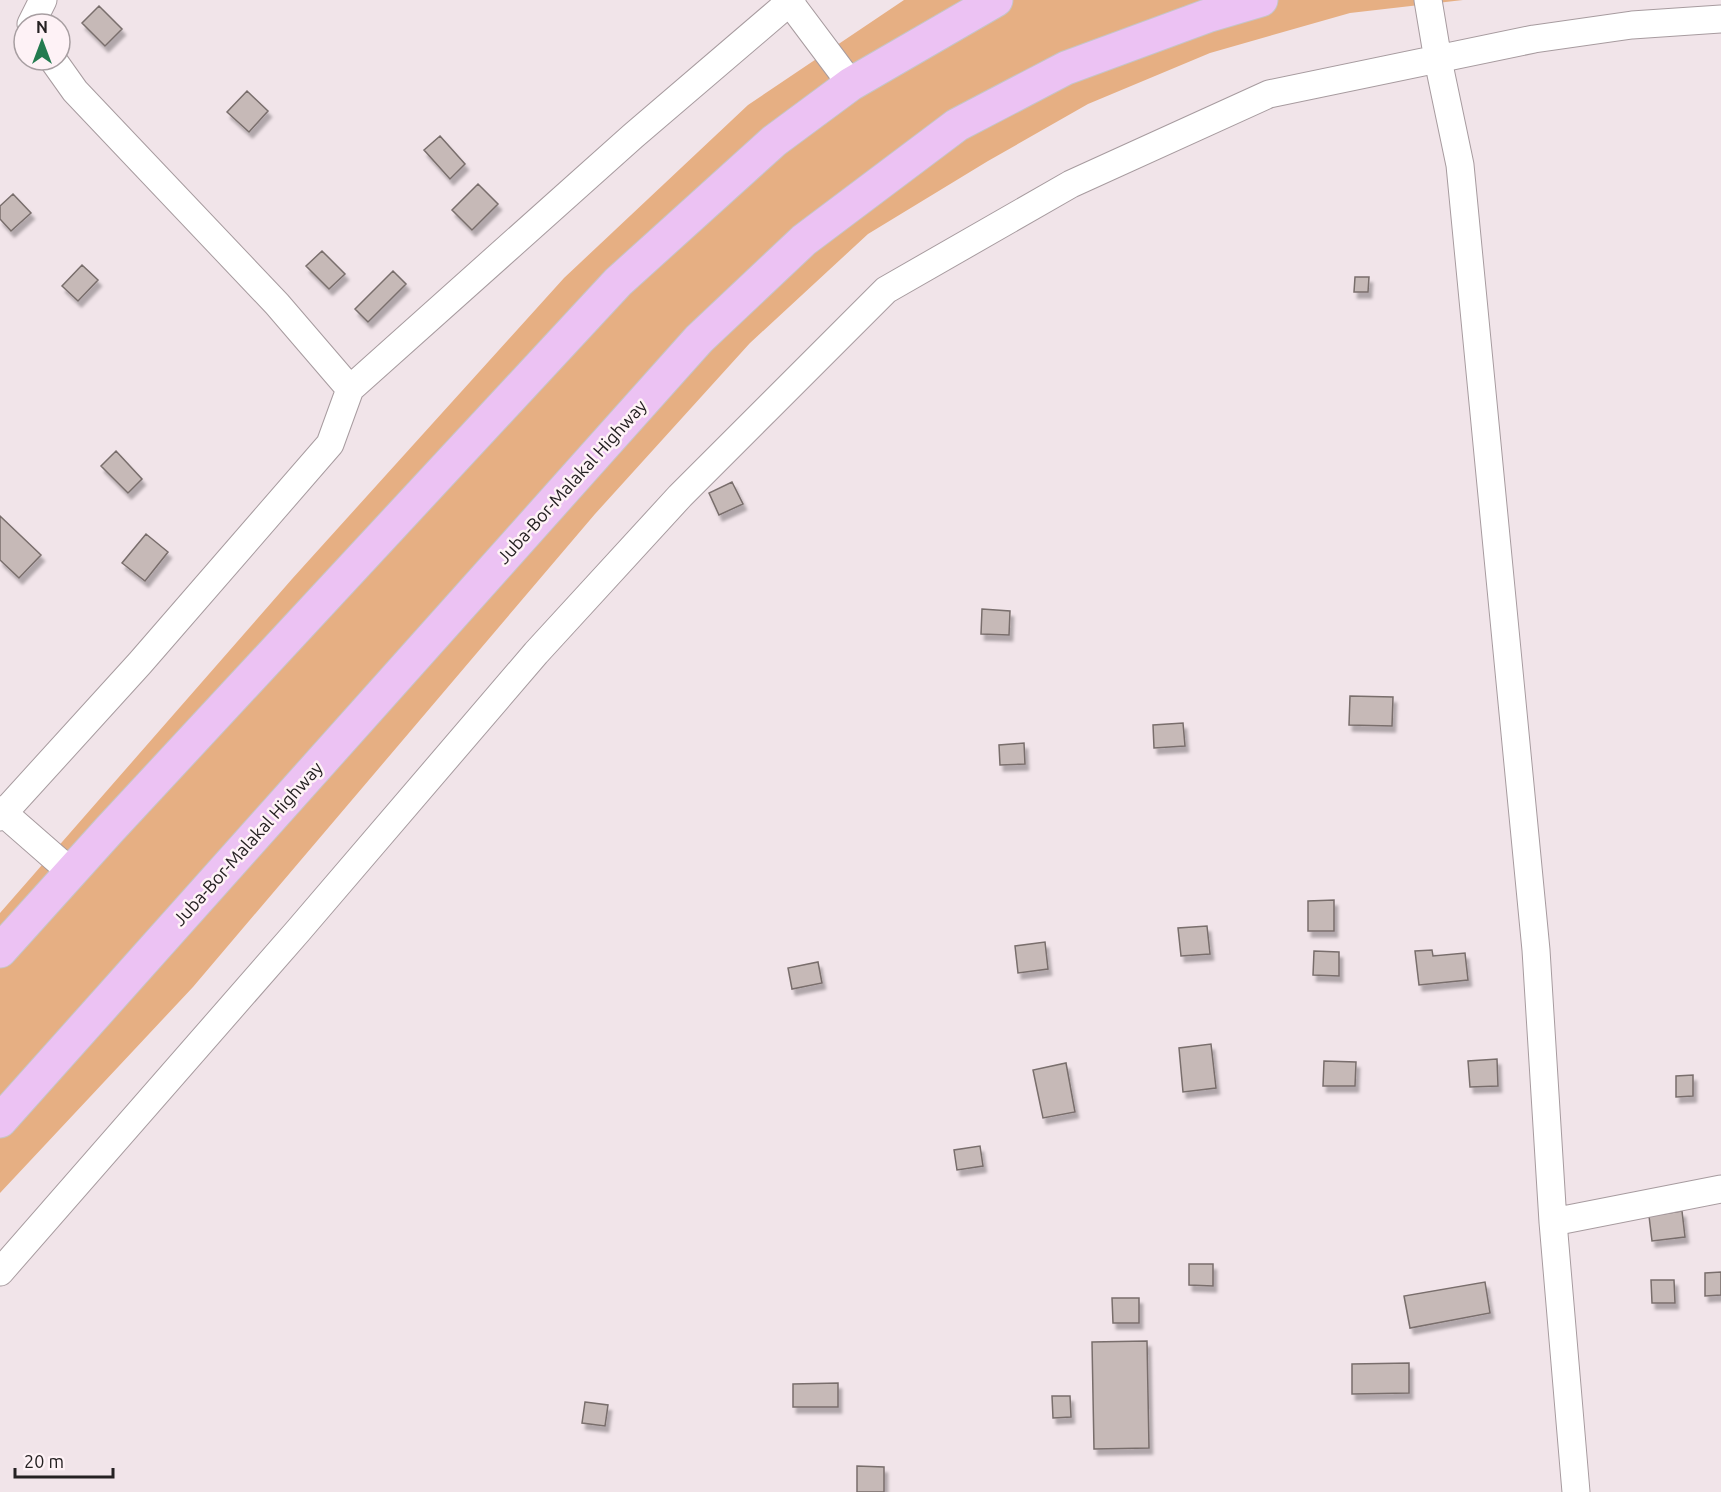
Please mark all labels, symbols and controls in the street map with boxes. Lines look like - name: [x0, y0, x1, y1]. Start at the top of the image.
- north arrow: [12, 12, 72, 72]
- text: N: [36, 18, 48, 36]
- street label: Juba-Bor-Malakal Highway: [492, 395, 650, 567]
- street label: Juba-Bor-Malakal Highway: [168, 757, 326, 929]
- scale bar: [15, 1441, 112, 1479]
- text: 20 m: [24, 1451, 64, 1471]

